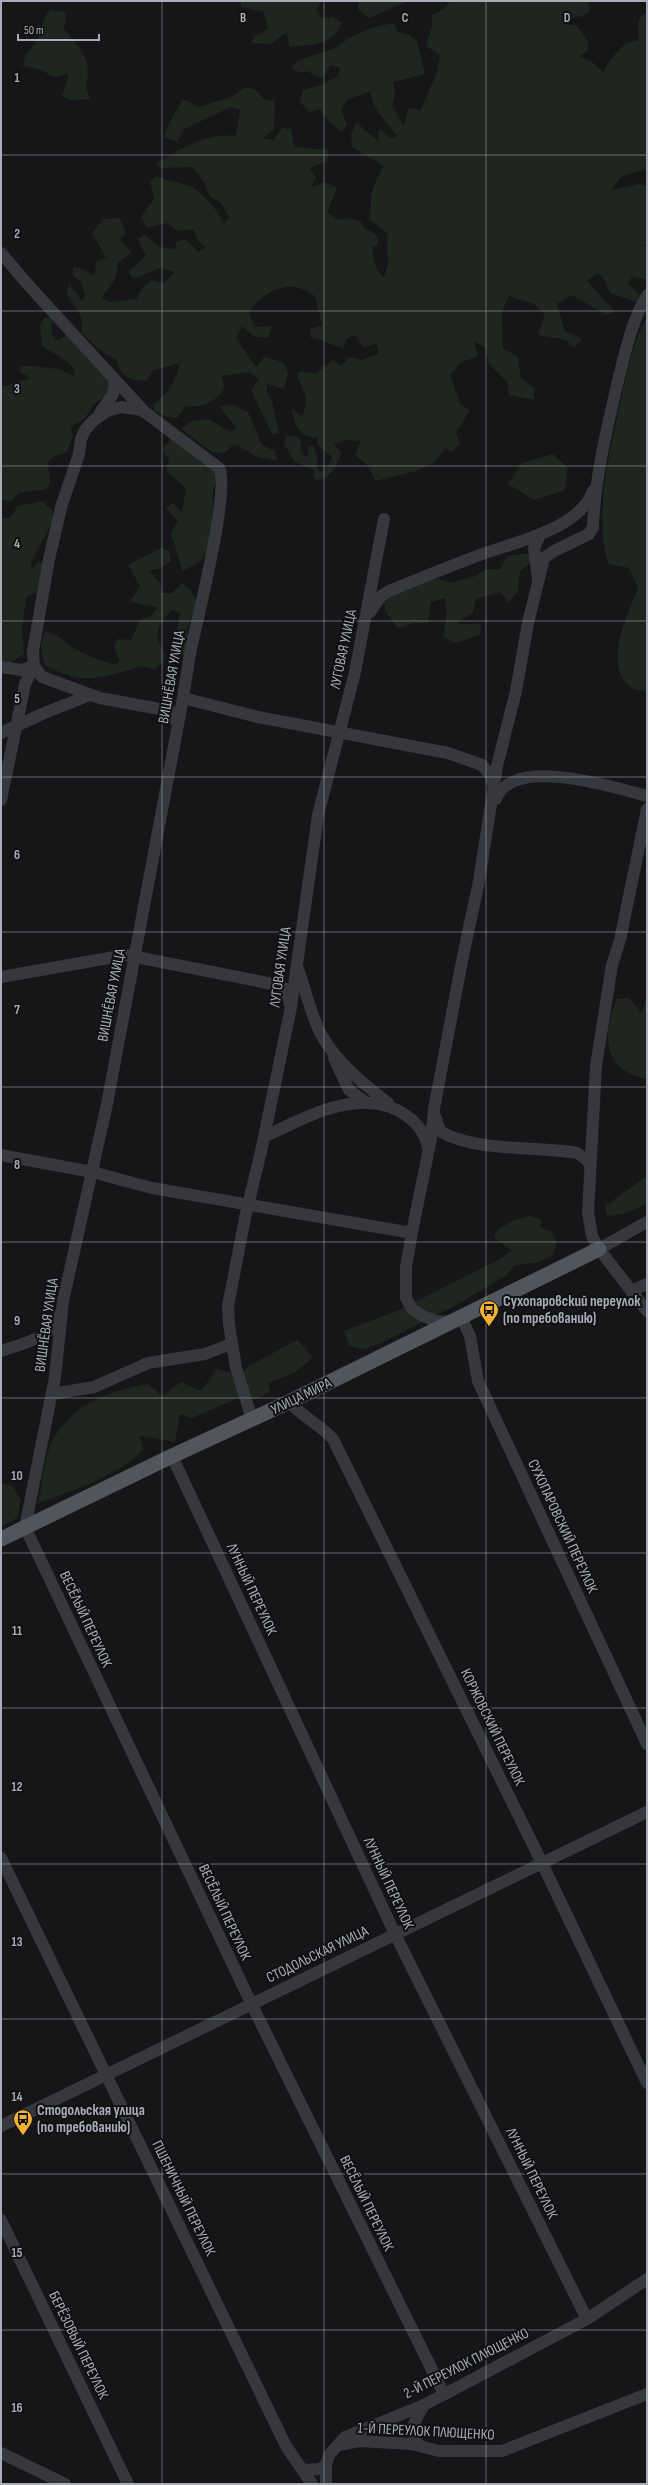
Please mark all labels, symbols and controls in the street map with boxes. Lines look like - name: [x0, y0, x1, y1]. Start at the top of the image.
- text: B: [240, 10, 246, 26]
- text: C: [402, 10, 409, 26]
- text: D: [564, 10, 571, 26]
- scale bar: [18, 16, 99, 42]
- text: 50 m: [24, 23, 44, 38]
- text: 1: [14, 70, 20, 86]
- text: 2: [14, 226, 20, 242]
- text: 3: [14, 381, 20, 397]
- text: 4: [14, 536, 20, 552]
- street label: ЛУГОВАЯ УЛИЦА: [326, 607, 361, 692]
- street label: ВИШНЁВАЯ УЛИЦА: [154, 628, 189, 725]
- text: 5: [14, 691, 20, 707]
- text: 6: [14, 847, 20, 863]
- street label: ЛУГОВАЯ УЛИЦА: [265, 925, 296, 1009]
- street label: ВИШНЁВАЯ УЛИЦА: [93, 946, 130, 1043]
- text: 7: [14, 1002, 20, 1018]
- text: 8: [14, 1157, 20, 1173]
- street label: ВИШНЁВАЯ УЛИЦА: [31, 1276, 63, 1373]
- place label: Сухопаровский переулок (по требованию): [503, 1292, 641, 1328]
- bus stop icon: Сухопаровский переулок (по требованию): [478, 1299, 500, 1327]
- text: 9: [14, 1313, 20, 1329]
- street label: УЛИЦА МИРА: [268, 1373, 335, 1419]
- street label: СУХОПАРОВСКИЙ ПЕРЕУЛОК: [523, 1456, 602, 1596]
- text: 10: [11, 1468, 23, 1484]
- street label: ЛУННЫЙ ПЕРЕУЛОК: [222, 1539, 281, 1638]
- street label: ВЕСЁЛЫЙ ПЕРЕУЛОК: [55, 1568, 116, 1671]
- text: 11: [12, 1623, 22, 1639]
- street label: КОРЖОВСКИЙ ПЕРЕУЛОК: [456, 1666, 529, 1789]
- text: 12: [12, 1779, 23, 1795]
- street label: ЛУННЫЙ ПЕРЕУЛОК: [359, 1833, 418, 1932]
- street label: ВЕСЁЛЫЙ ПЕРЕУЛОК: [194, 1861, 255, 1964]
- street label: СТОДОЛЬСКАЯ УЛИЦА: [263, 1921, 372, 1987]
- text: 13: [12, 1934, 23, 1950]
- text: 14: [11, 2089, 23, 2105]
- place label: Стодольская улица (по требованию): [37, 2101, 145, 2137]
- bus stop icon: Стодольская улица (по требованию): [12, 2108, 34, 2136]
- street label: ЛУННЫЙ ПЕРЕУЛОК: [501, 2124, 562, 2222]
- street label: ПШЕНИЧНЫЙ ПЕРЕУЛОК: [147, 2137, 220, 2259]
- street label: ВЕСЁЛЫЙ ПЕРЕУЛОК: [335, 2152, 398, 2254]
- text: 15: [12, 2245, 23, 2261]
- street label: БЕРЁЗОВЫЙ ПЕРЕУЛОК: [44, 2288, 113, 2403]
- street label: 2-Й ПЕРЕУЛОК ПЛЮЩЕНКО: [400, 2324, 532, 2403]
- text: 16: [11, 2400, 23, 2416]
- street label: 1-Й ПЕРЕУЛОК ПЛЮЩЕНКО: [357, 2418, 495, 2445]

